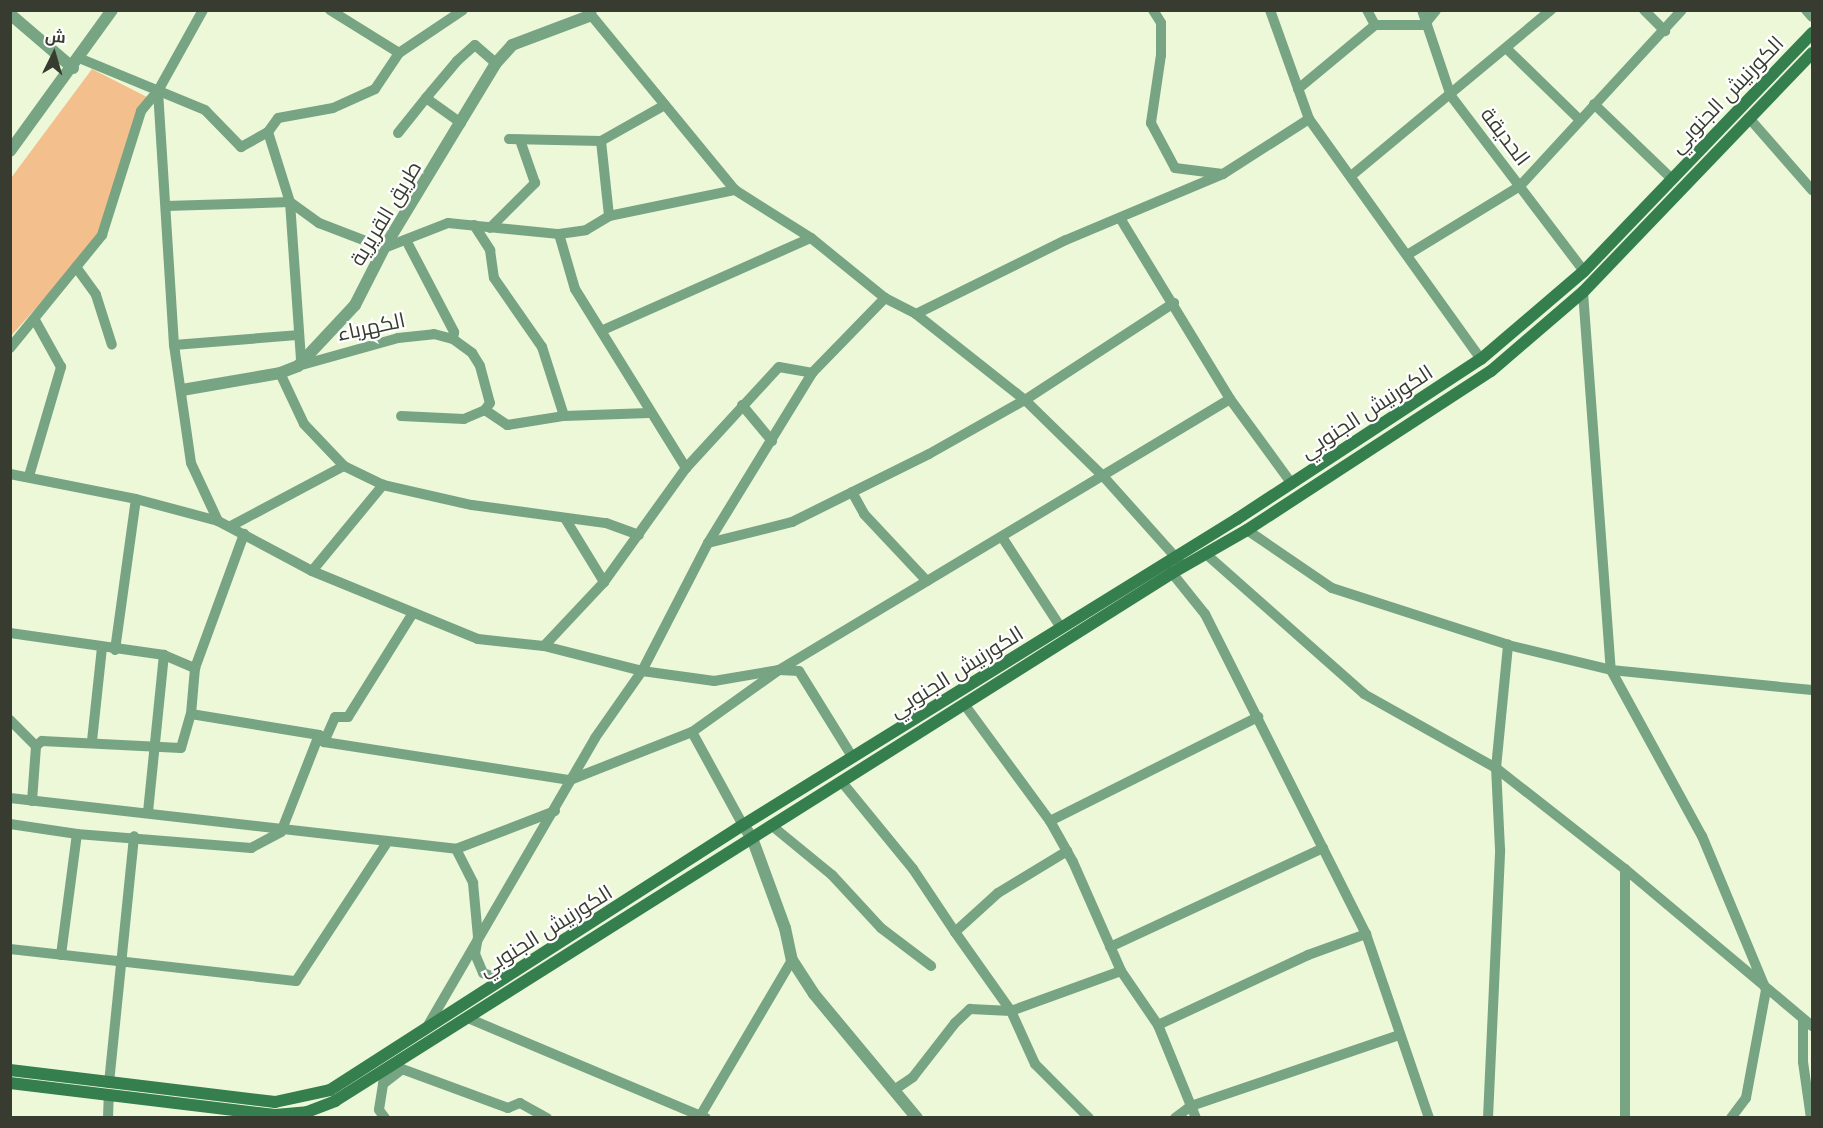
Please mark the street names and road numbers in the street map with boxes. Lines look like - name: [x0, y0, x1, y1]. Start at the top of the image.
- street label: الكورنيش الجنوبي: [1664, 30, 1788, 158]
- street label: الحديقة: [1476, 102, 1536, 170]
- street label: طريق القريرية: [344, 156, 426, 270]
- street label: الكهرباء: [335, 307, 407, 345]
- street label: الكورنيش الجنوبي: [1295, 359, 1437, 463]
- street label: الكورنيش الجنوبي: [884, 620, 1028, 722]
- street label: الكورنيش الجنوبي: [473, 879, 617, 981]

